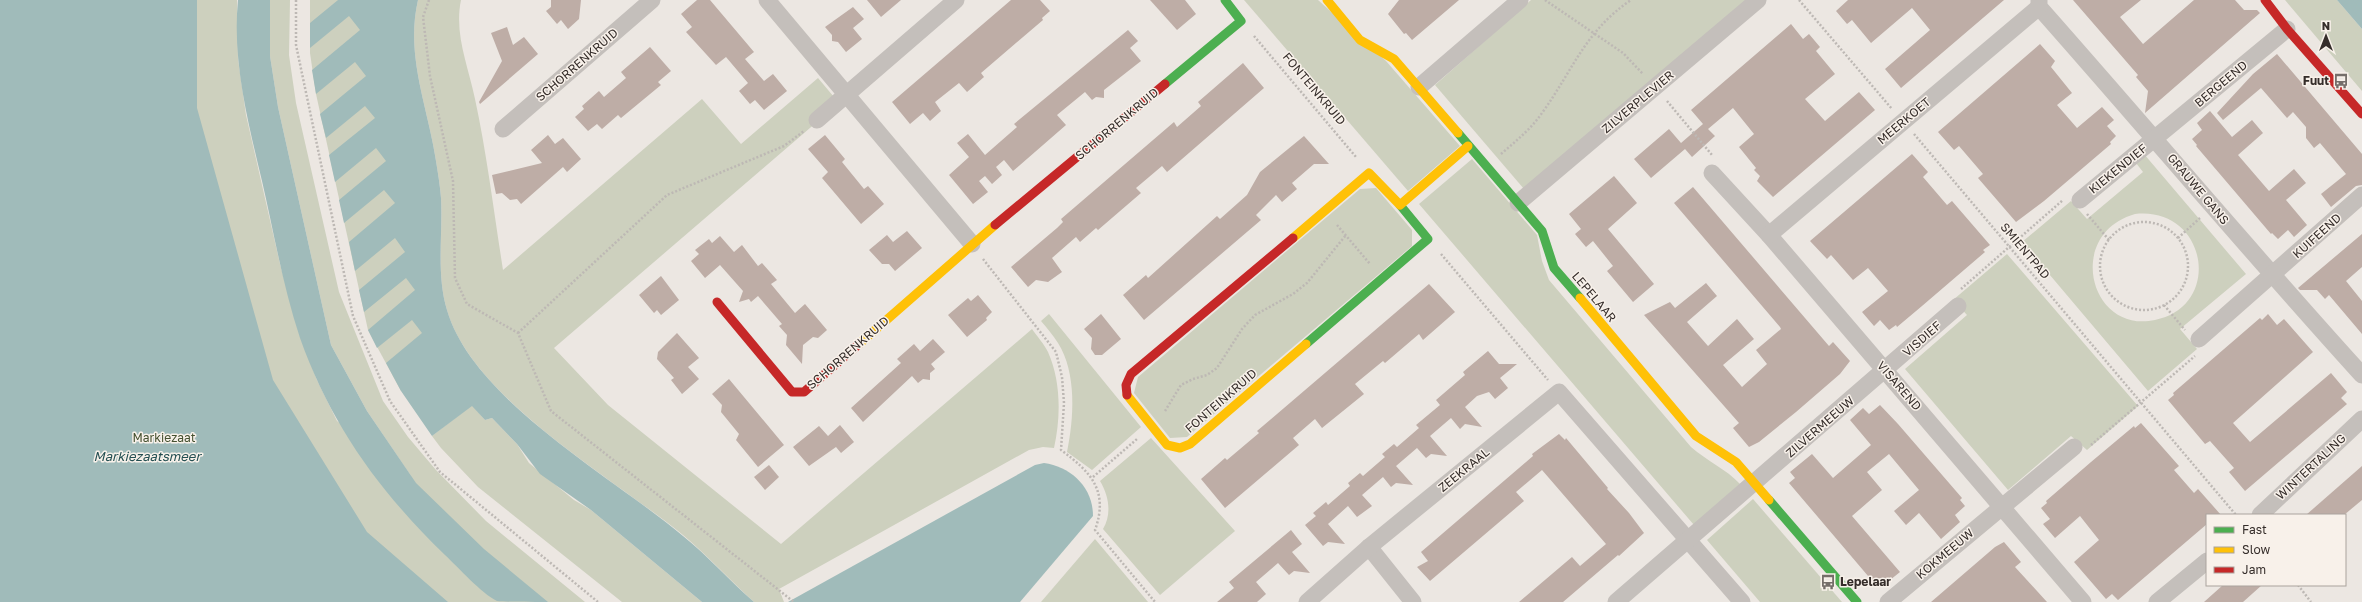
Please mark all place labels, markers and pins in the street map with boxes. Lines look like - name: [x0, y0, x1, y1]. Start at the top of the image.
- bus stop icon: Fuut: [2332, 72, 2350, 90]
- place label: Fuut: [2303, 73, 2329, 88]
- bus stop icon: Lepelaar: [1819, 573, 1837, 591]
- place label: Lepelaar: [1840, 574, 1891, 589]

